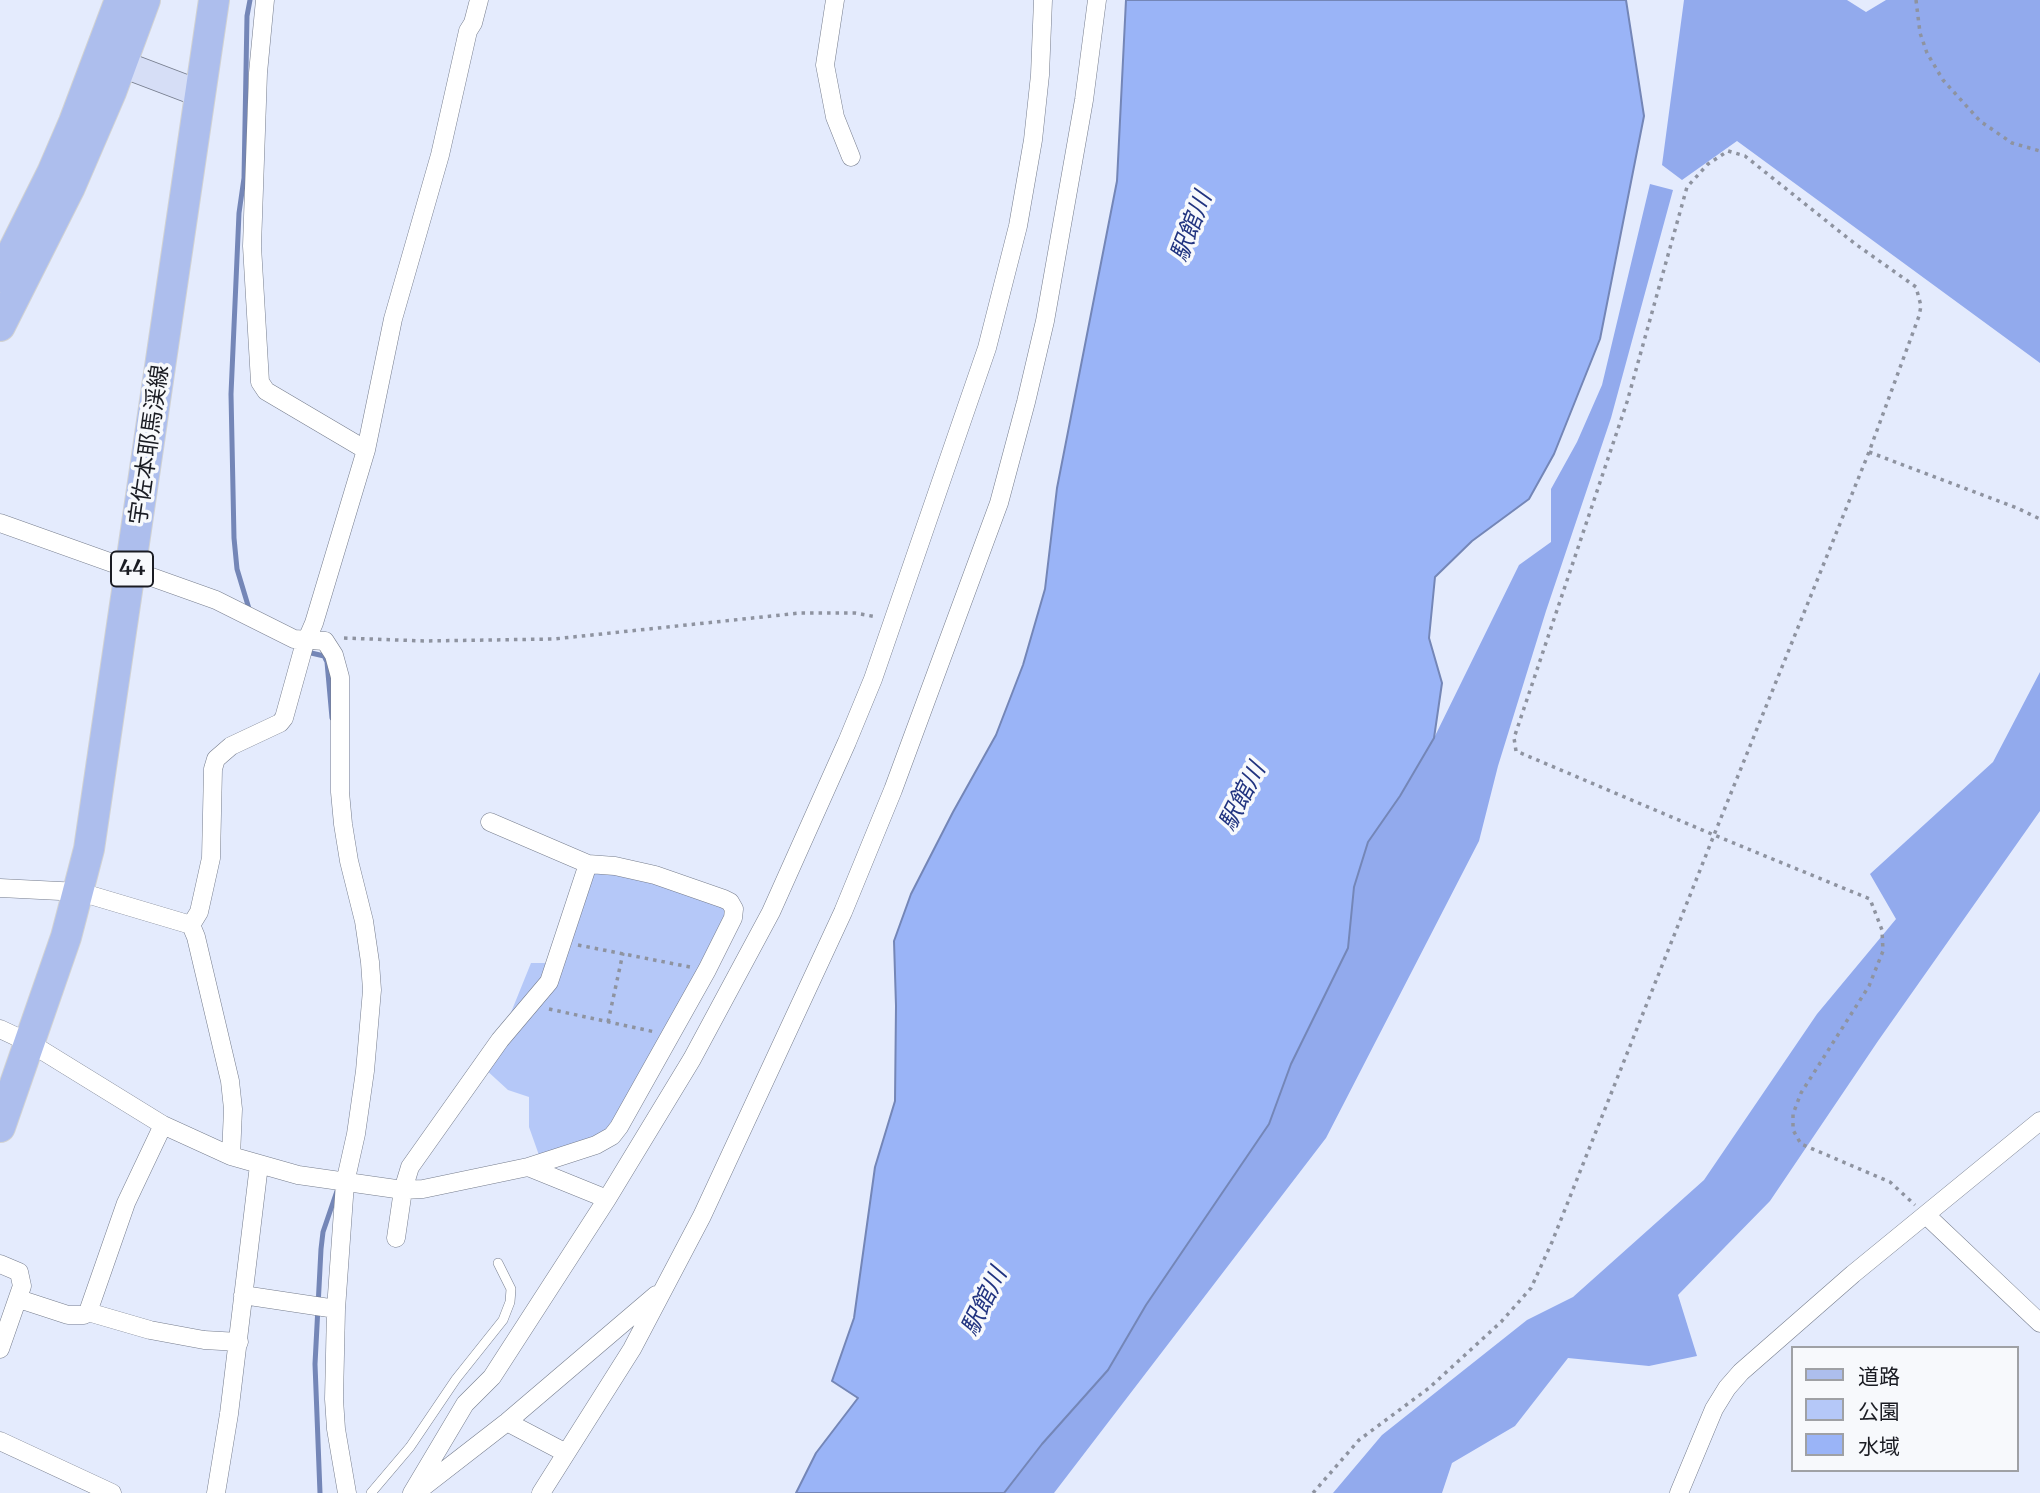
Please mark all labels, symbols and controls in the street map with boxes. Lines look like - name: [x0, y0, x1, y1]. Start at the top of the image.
- water label: 駅館川: [1166, 188, 1218, 266]
- street label: 宇佐本耶馬渓線: [125, 363, 175, 527]
- road number: 44: [111, 552, 153, 586]
- water label: 駅館川: [1214, 758, 1272, 836]
- water label: 駅館川: [956, 1263, 1014, 1341]
- legend: [1792, 1346, 2019, 1472]
- text: 道路: [1858, 1363, 1900, 1390]
- text: 公園: [1858, 1398, 1900, 1425]
- text: 水域: [1858, 1433, 1900, 1460]

